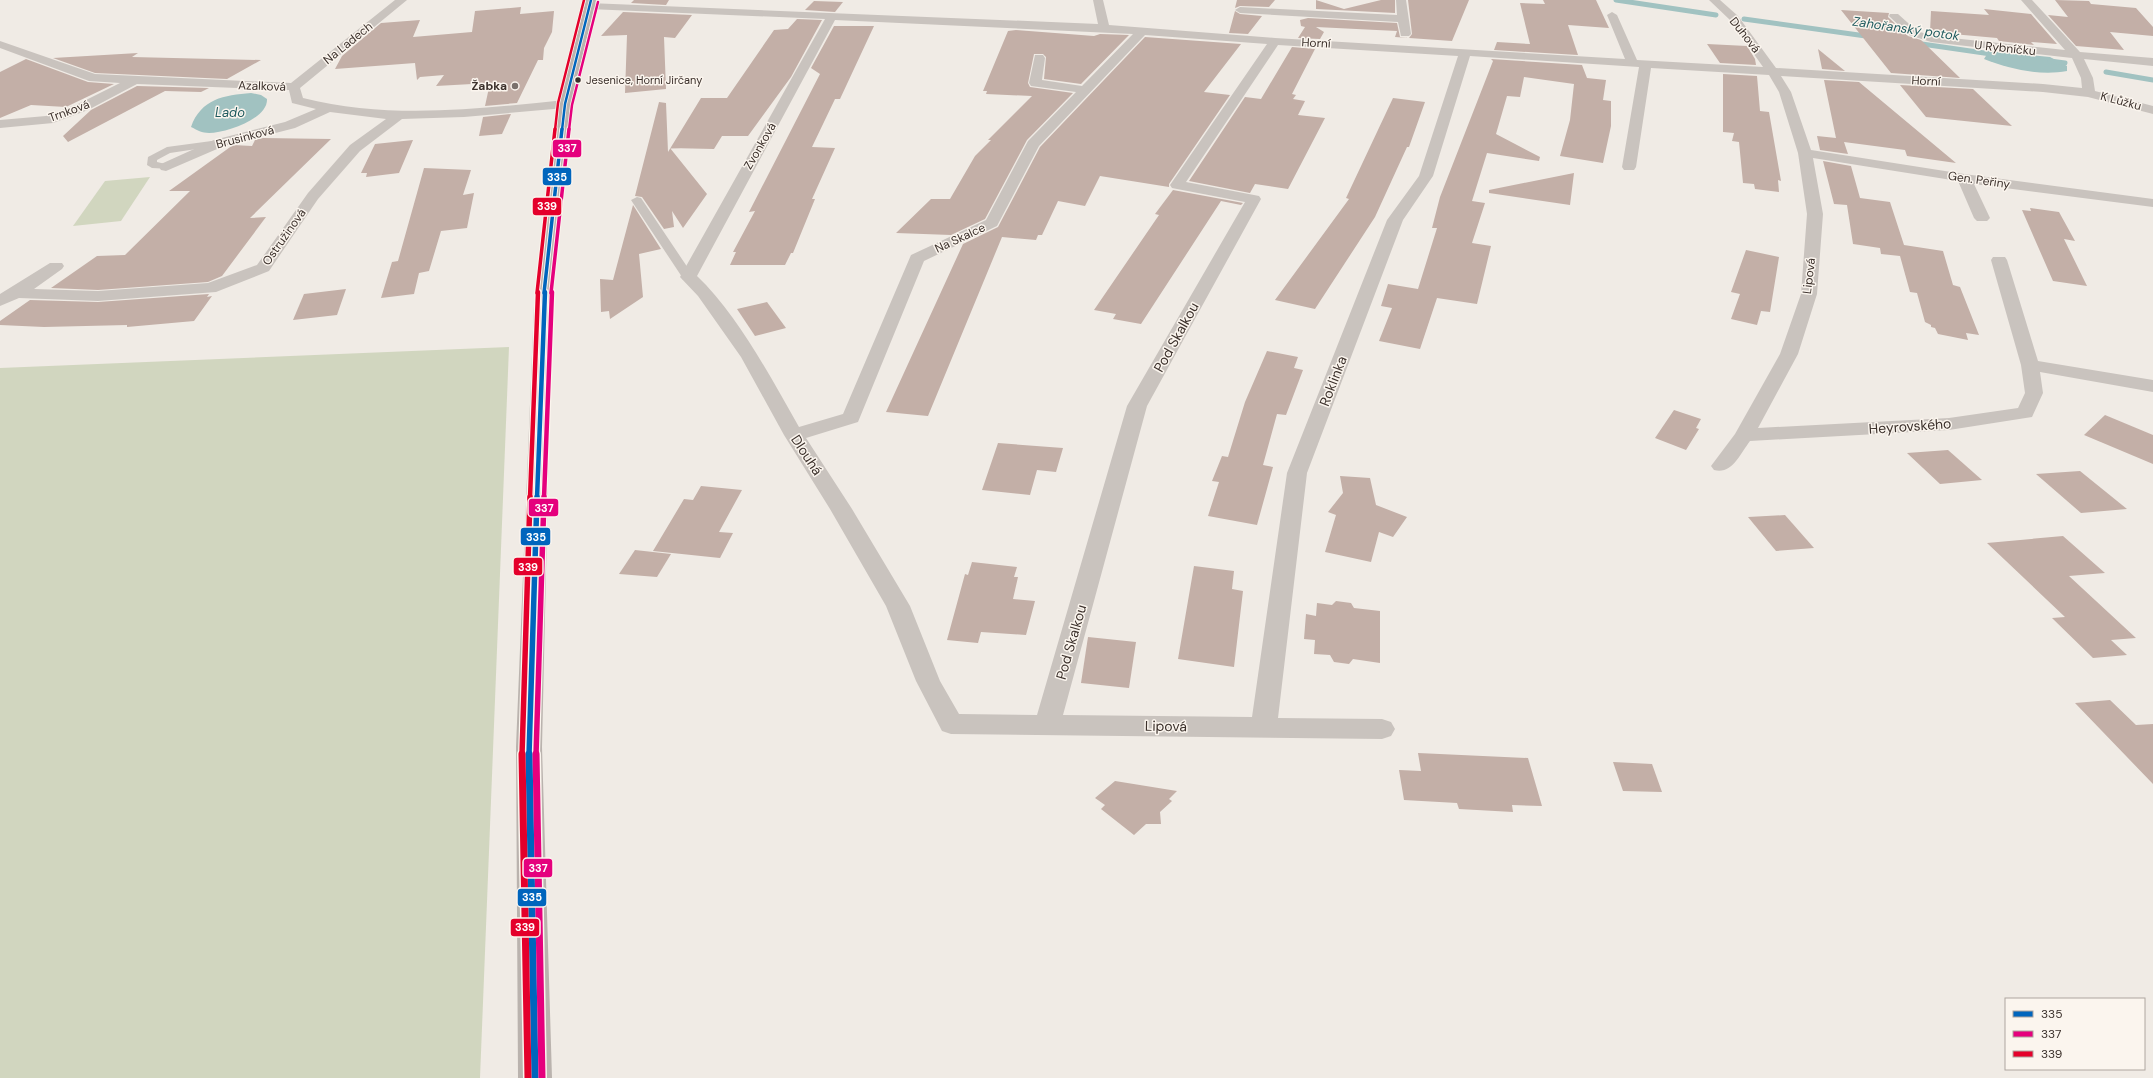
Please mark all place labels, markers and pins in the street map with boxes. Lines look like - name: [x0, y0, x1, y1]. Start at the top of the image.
- place label: Jesenice, Horní Jirčany: [586, 73, 702, 87]
- marker: Jesenice, Horní Jirčany: [573, 75, 583, 85]
- place label: Žabka: [471, 78, 507, 94]
- marker: Žabka: [510, 81, 520, 91]

